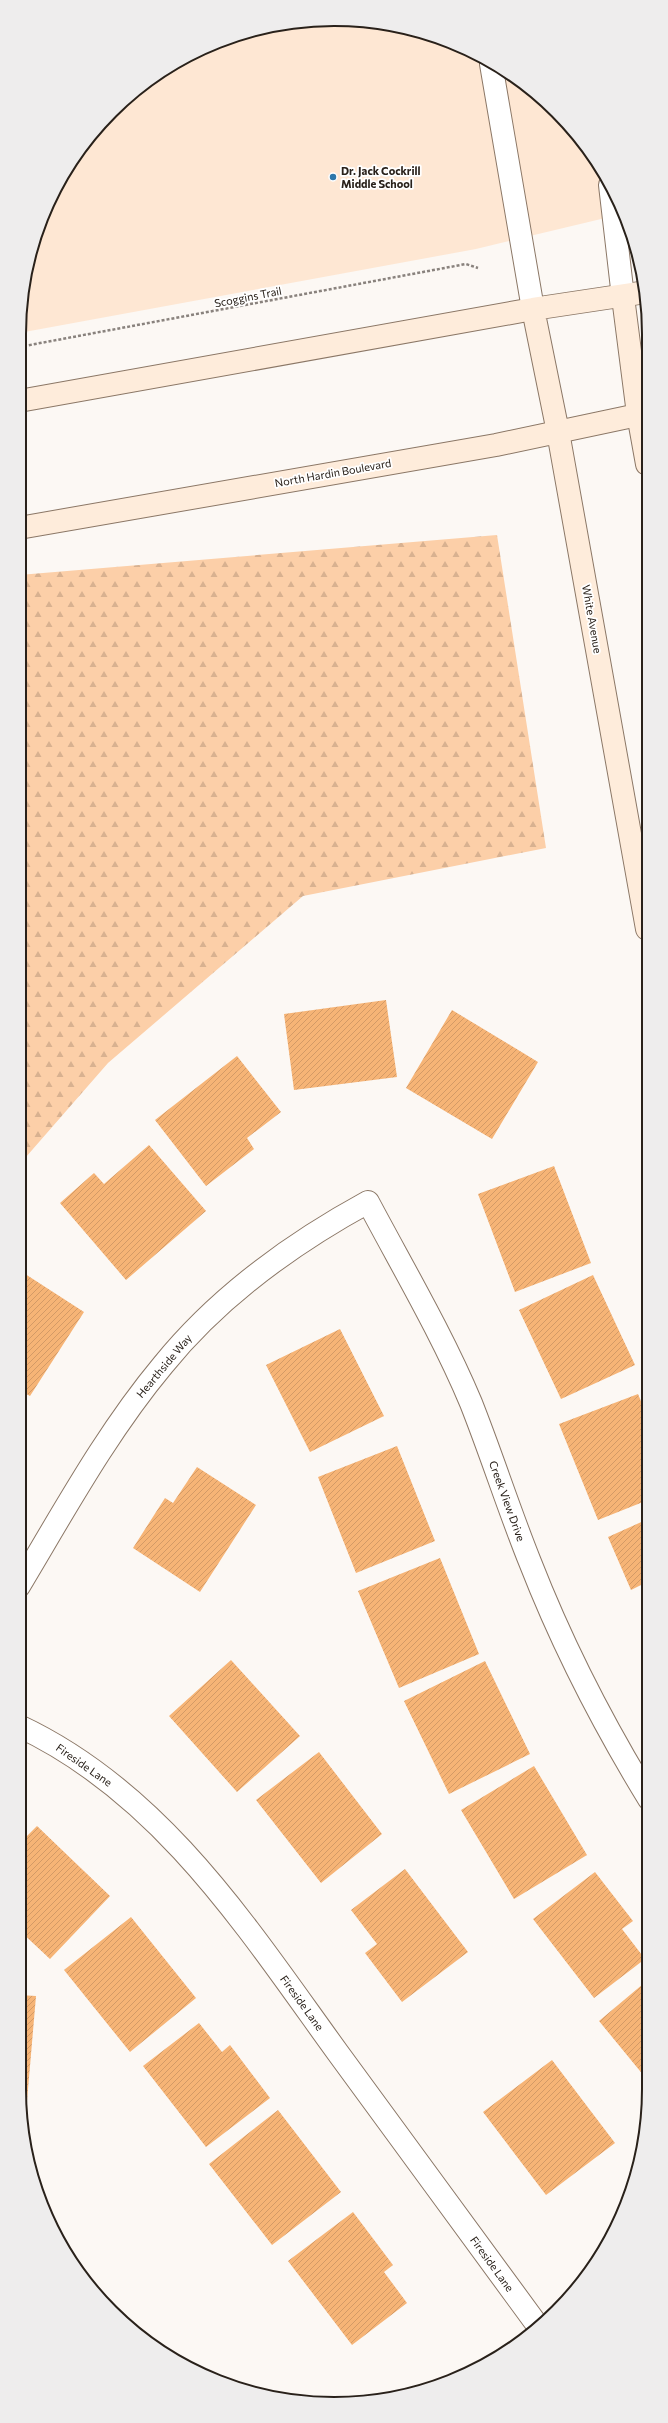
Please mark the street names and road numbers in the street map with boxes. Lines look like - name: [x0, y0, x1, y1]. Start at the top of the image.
- street label: Scoggins Trail: [213, 284, 283, 309]
- street label: North Hardin Boulevard: [274, 456, 392, 489]
- street label: White Avenue: [580, 584, 605, 654]
- street label: Hearthside Way: [133, 1331, 194, 1400]
- street label: Creek View Drive: [487, 1459, 528, 1543]
- street label: Fireside Lane: [54, 1741, 115, 1789]
- street label: Fireside Lane: [278, 1972, 327, 2033]
- street label: Fireside Lane: [468, 2233, 517, 2294]

